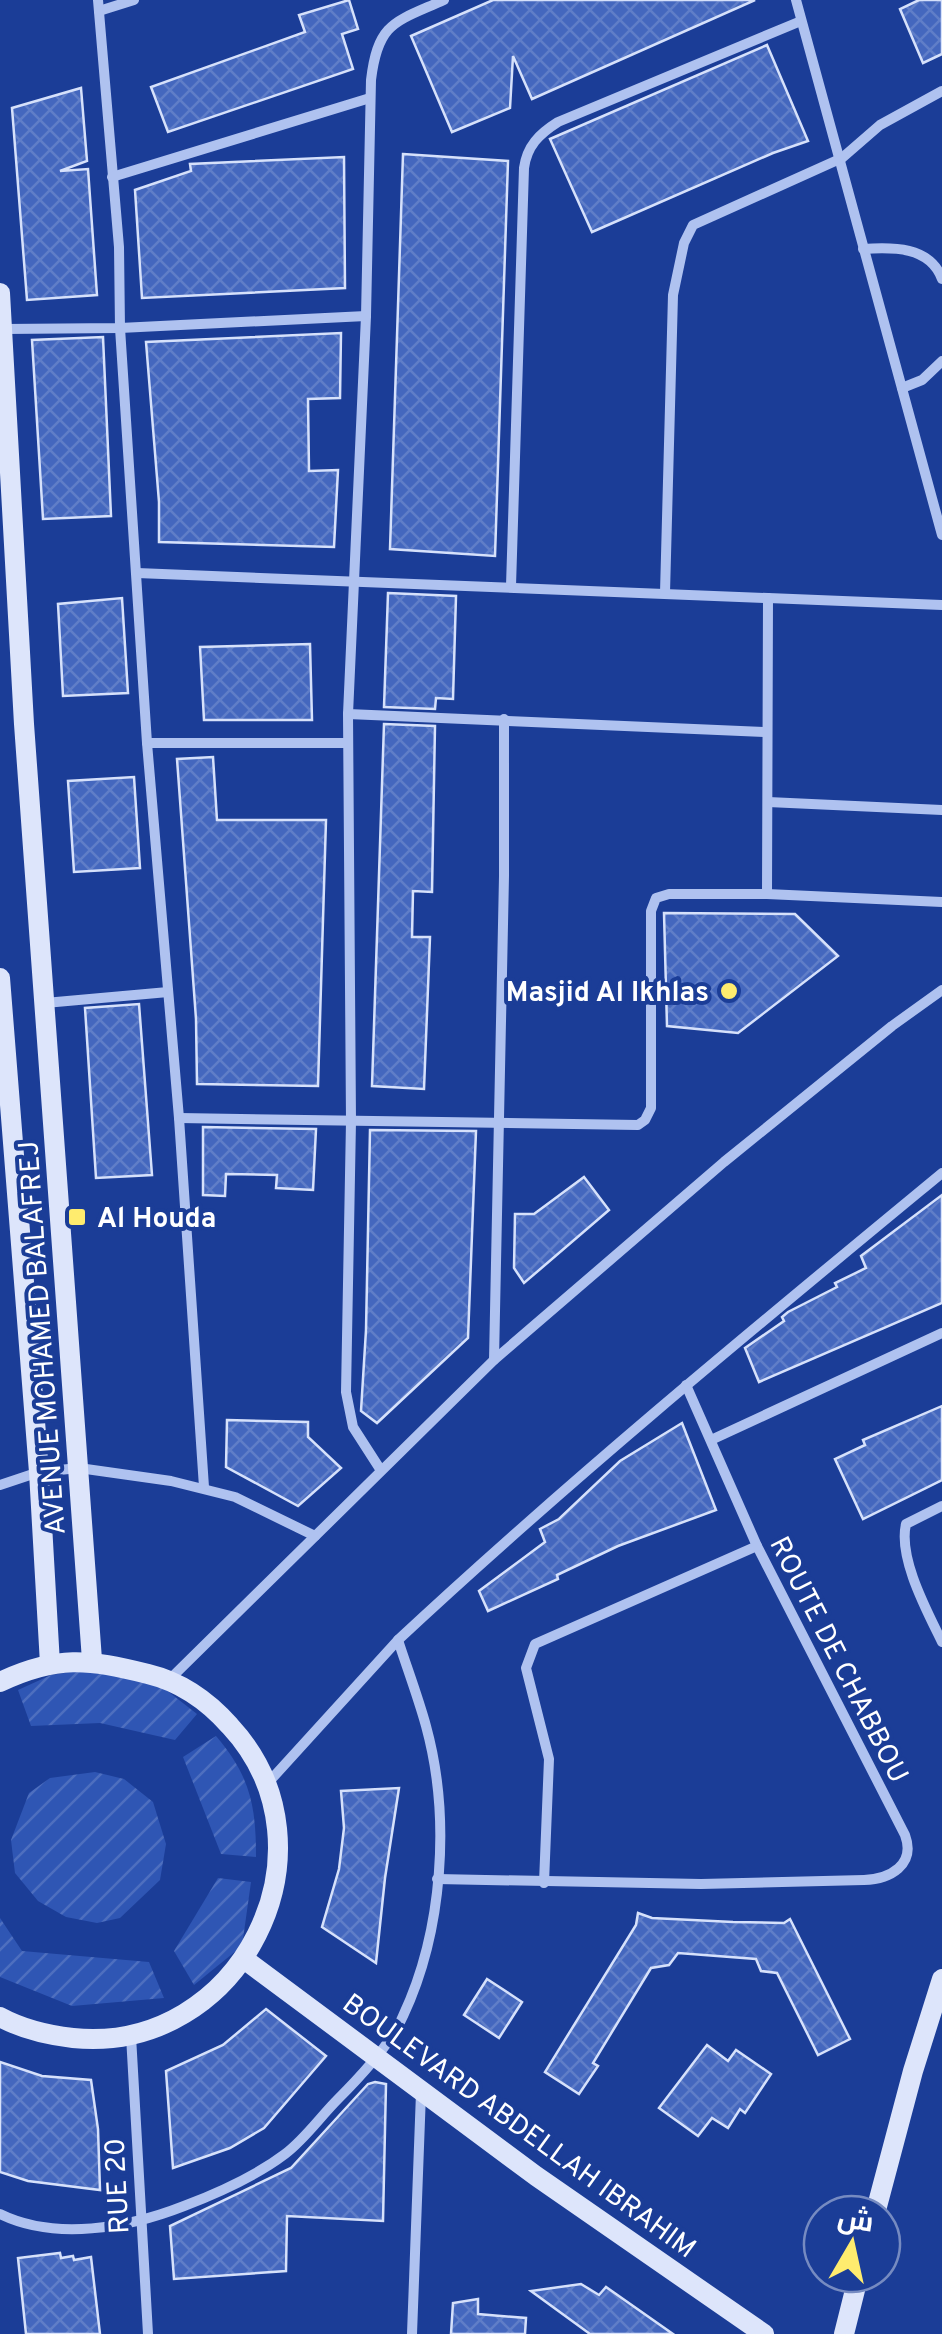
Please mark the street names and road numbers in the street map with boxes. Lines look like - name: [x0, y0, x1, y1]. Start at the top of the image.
- street label: AVENUE MOHAMED BALAFREJ: [12, 1140, 76, 1536]
- street label: ROUTE DE CHABBOU: [760, 1531, 915, 1790]
- street label: BOULEVARD ABDELLAH IBRAHIM: [334, 1987, 702, 2268]
- street label: RUE 20: [99, 2137, 139, 2235]

